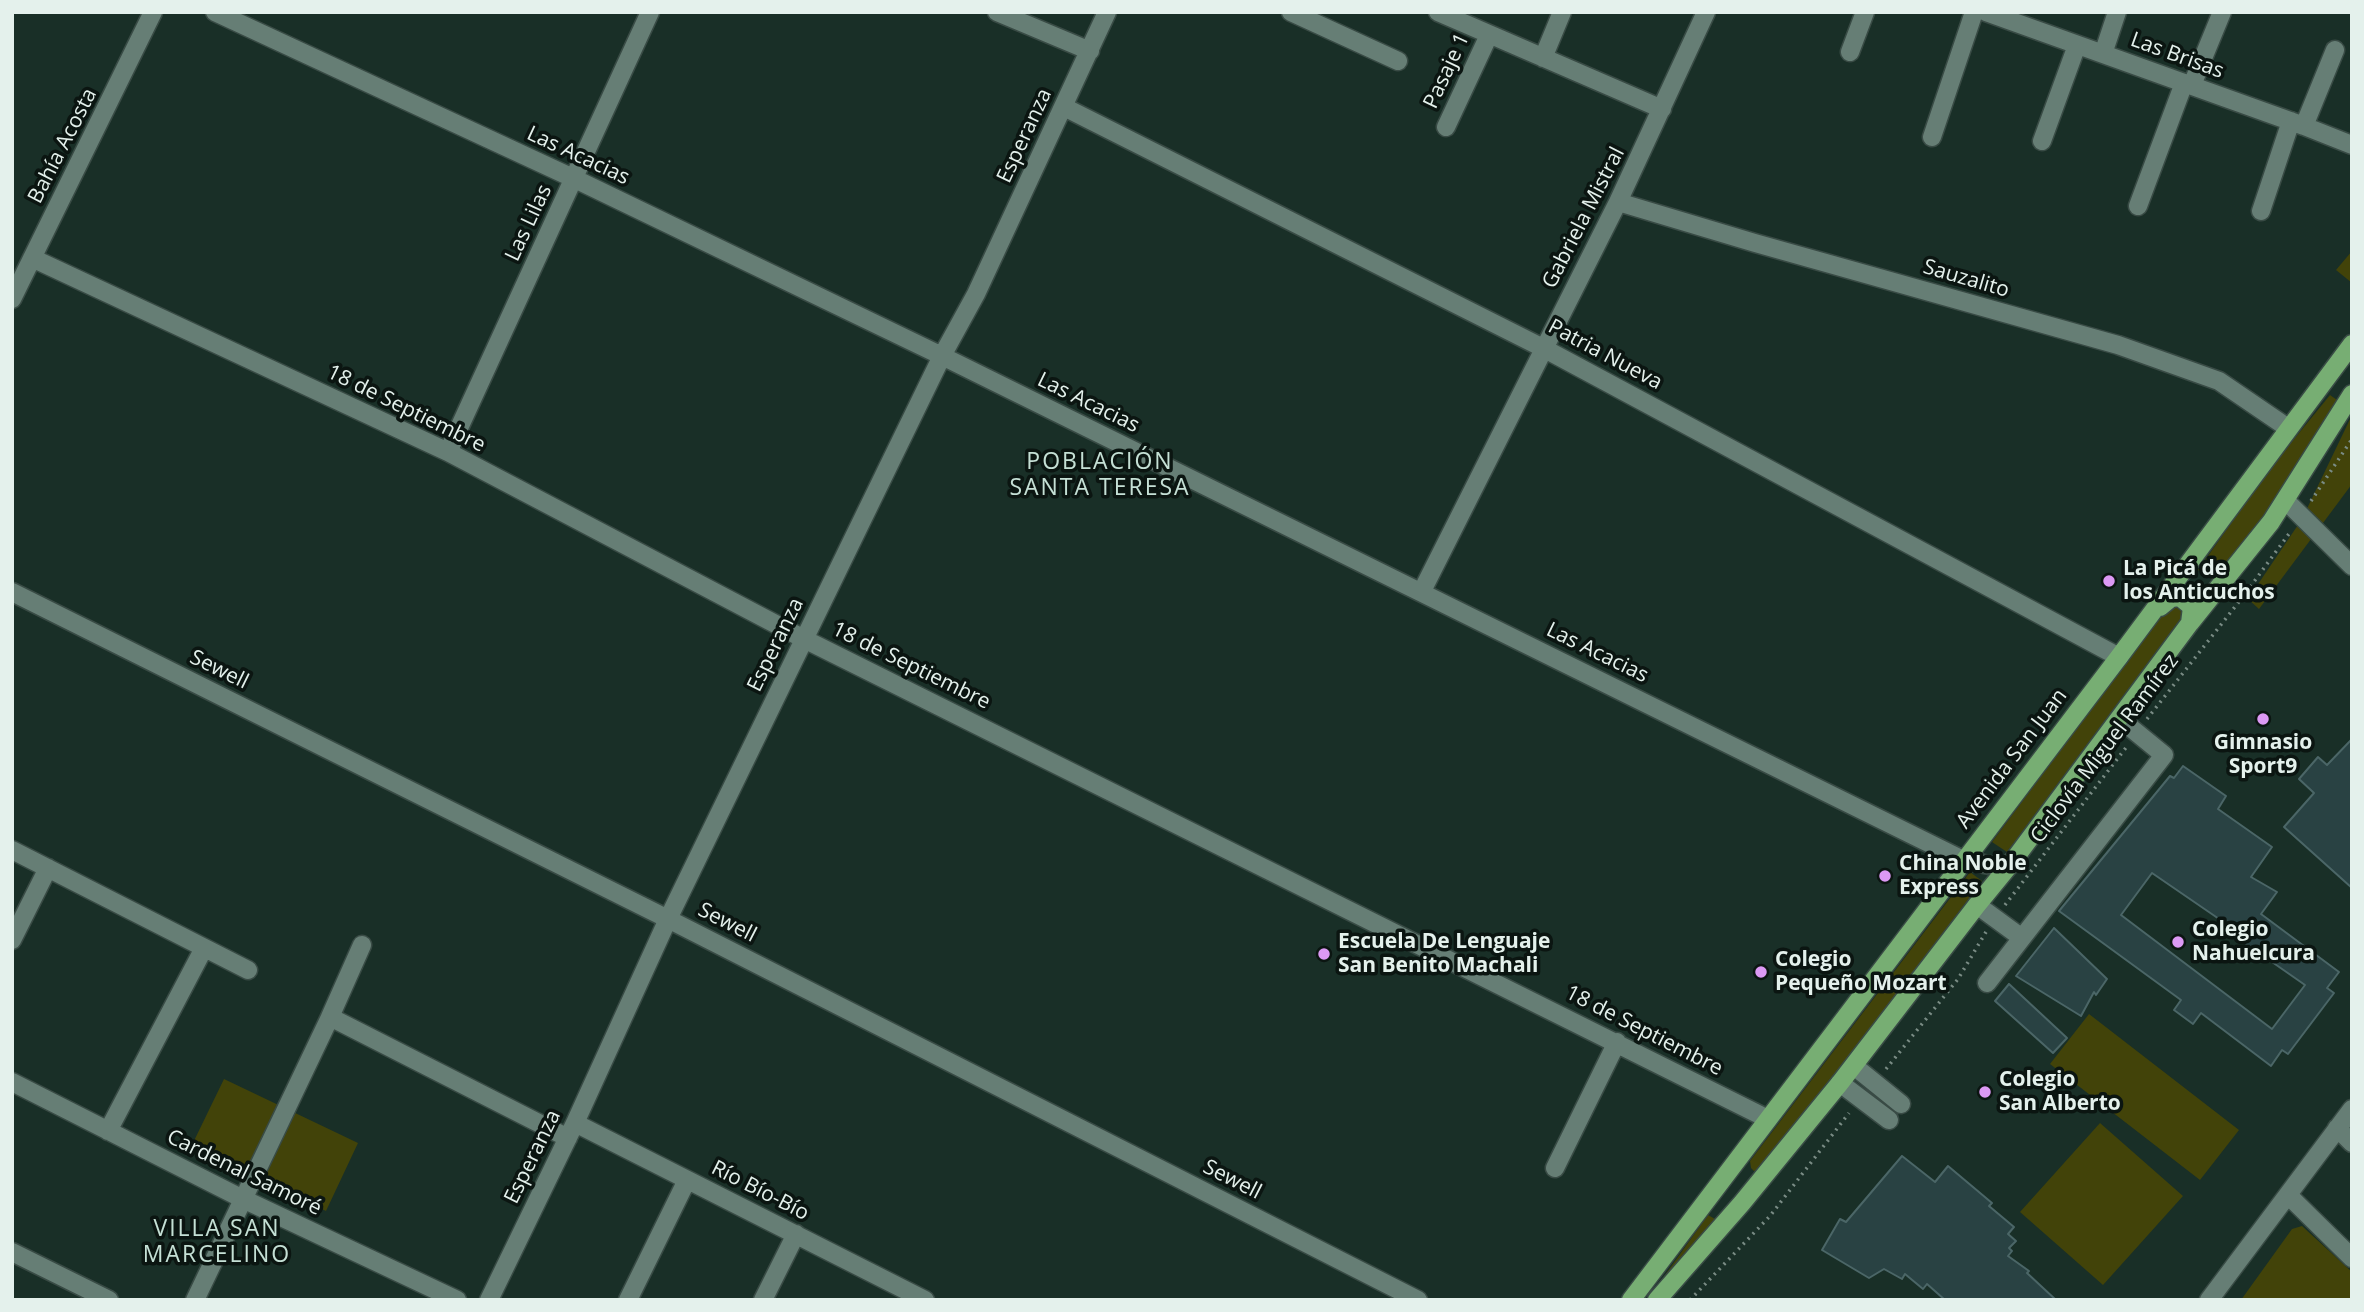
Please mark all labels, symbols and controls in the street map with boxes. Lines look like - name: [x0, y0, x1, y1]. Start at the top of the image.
- street label: Las Brisas: [2127, 28, 2227, 84]
- street label: Pasaje 1: [1419, 29, 1475, 113]
- street label: Bahía Acosta: [23, 84, 103, 208]
- street label: Esperanza: [992, 85, 1058, 187]
- street label: Las Acacias: [523, 121, 633, 191]
- street label: Gabriela Mistral: [1538, 143, 1630, 293]
- street label: Las Lilas: [500, 181, 558, 265]
- street label: Sauzalito: [1920, 255, 2012, 303]
- street label: Patria Nueva: [1544, 314, 1666, 396]
- street label: 18 de Septiembre: [323, 360, 489, 458]
- street label: Las Acacias: [1033, 368, 1143, 438]
- district label: POBLACIÓN SANTA TERESA: [1011, 448, 1189, 502]
- place label: La Picá de los Anticuchos: [2123, 556, 2275, 606]
- marker: La Picá de los Anticuchos: [2101, 573, 2117, 589]
- street label: Esperanza: [743, 594, 809, 696]
- street label: 18 de Septiembre: [828, 617, 994, 715]
- street label: Las Acacias: [1542, 618, 1652, 688]
- street label: Sewell: [186, 645, 252, 695]
- street label: Ciclovía Miguel Ramírez: [2026, 650, 2184, 848]
- street label: Avenida San Juan: [1951, 684, 2073, 834]
- marker: Gimnasio Sport9: [2255, 711, 2271, 727]
- place label: Gimnasio Sport9: [2214, 730, 2312, 780]
- place label: China Noble Express: [1899, 851, 2027, 901]
- marker: China Noble Express: [1877, 868, 1893, 884]
- street label: Sewell: [694, 898, 760, 948]
- place label: Colegio Nahuelcura: [2192, 917, 2315, 967]
- place label: Escuela De Lenguaje San Benito Machali: [1338, 929, 1550, 979]
- marker: Colegio Nahuelcura: [2170, 934, 2186, 950]
- marker: Escuela De Lenguaje San Benito Machali: [1316, 946, 1332, 962]
- place label: Colegio Pequeño Mozart: [1775, 947, 1947, 997]
- marker: Colegio Pequeño Mozart: [1753, 964, 1769, 980]
- street label: 18 de Septiembre: [1561, 981, 1727, 1081]
- place label: Colegio San Alberto: [1999, 1067, 2121, 1117]
- marker: Colegio San Alberto: [1977, 1084, 1993, 1100]
- street label: Esperanza: [500, 1106, 566, 1208]
- street label: Cardenal Samoré: [163, 1125, 325, 1221]
- street label: Sewell: [1199, 1155, 1265, 1205]
- street label: Río Bío-Bío: [707, 1156, 813, 1226]
- district label: VILLA SAN MARCELINO: [144, 1215, 290, 1269]

